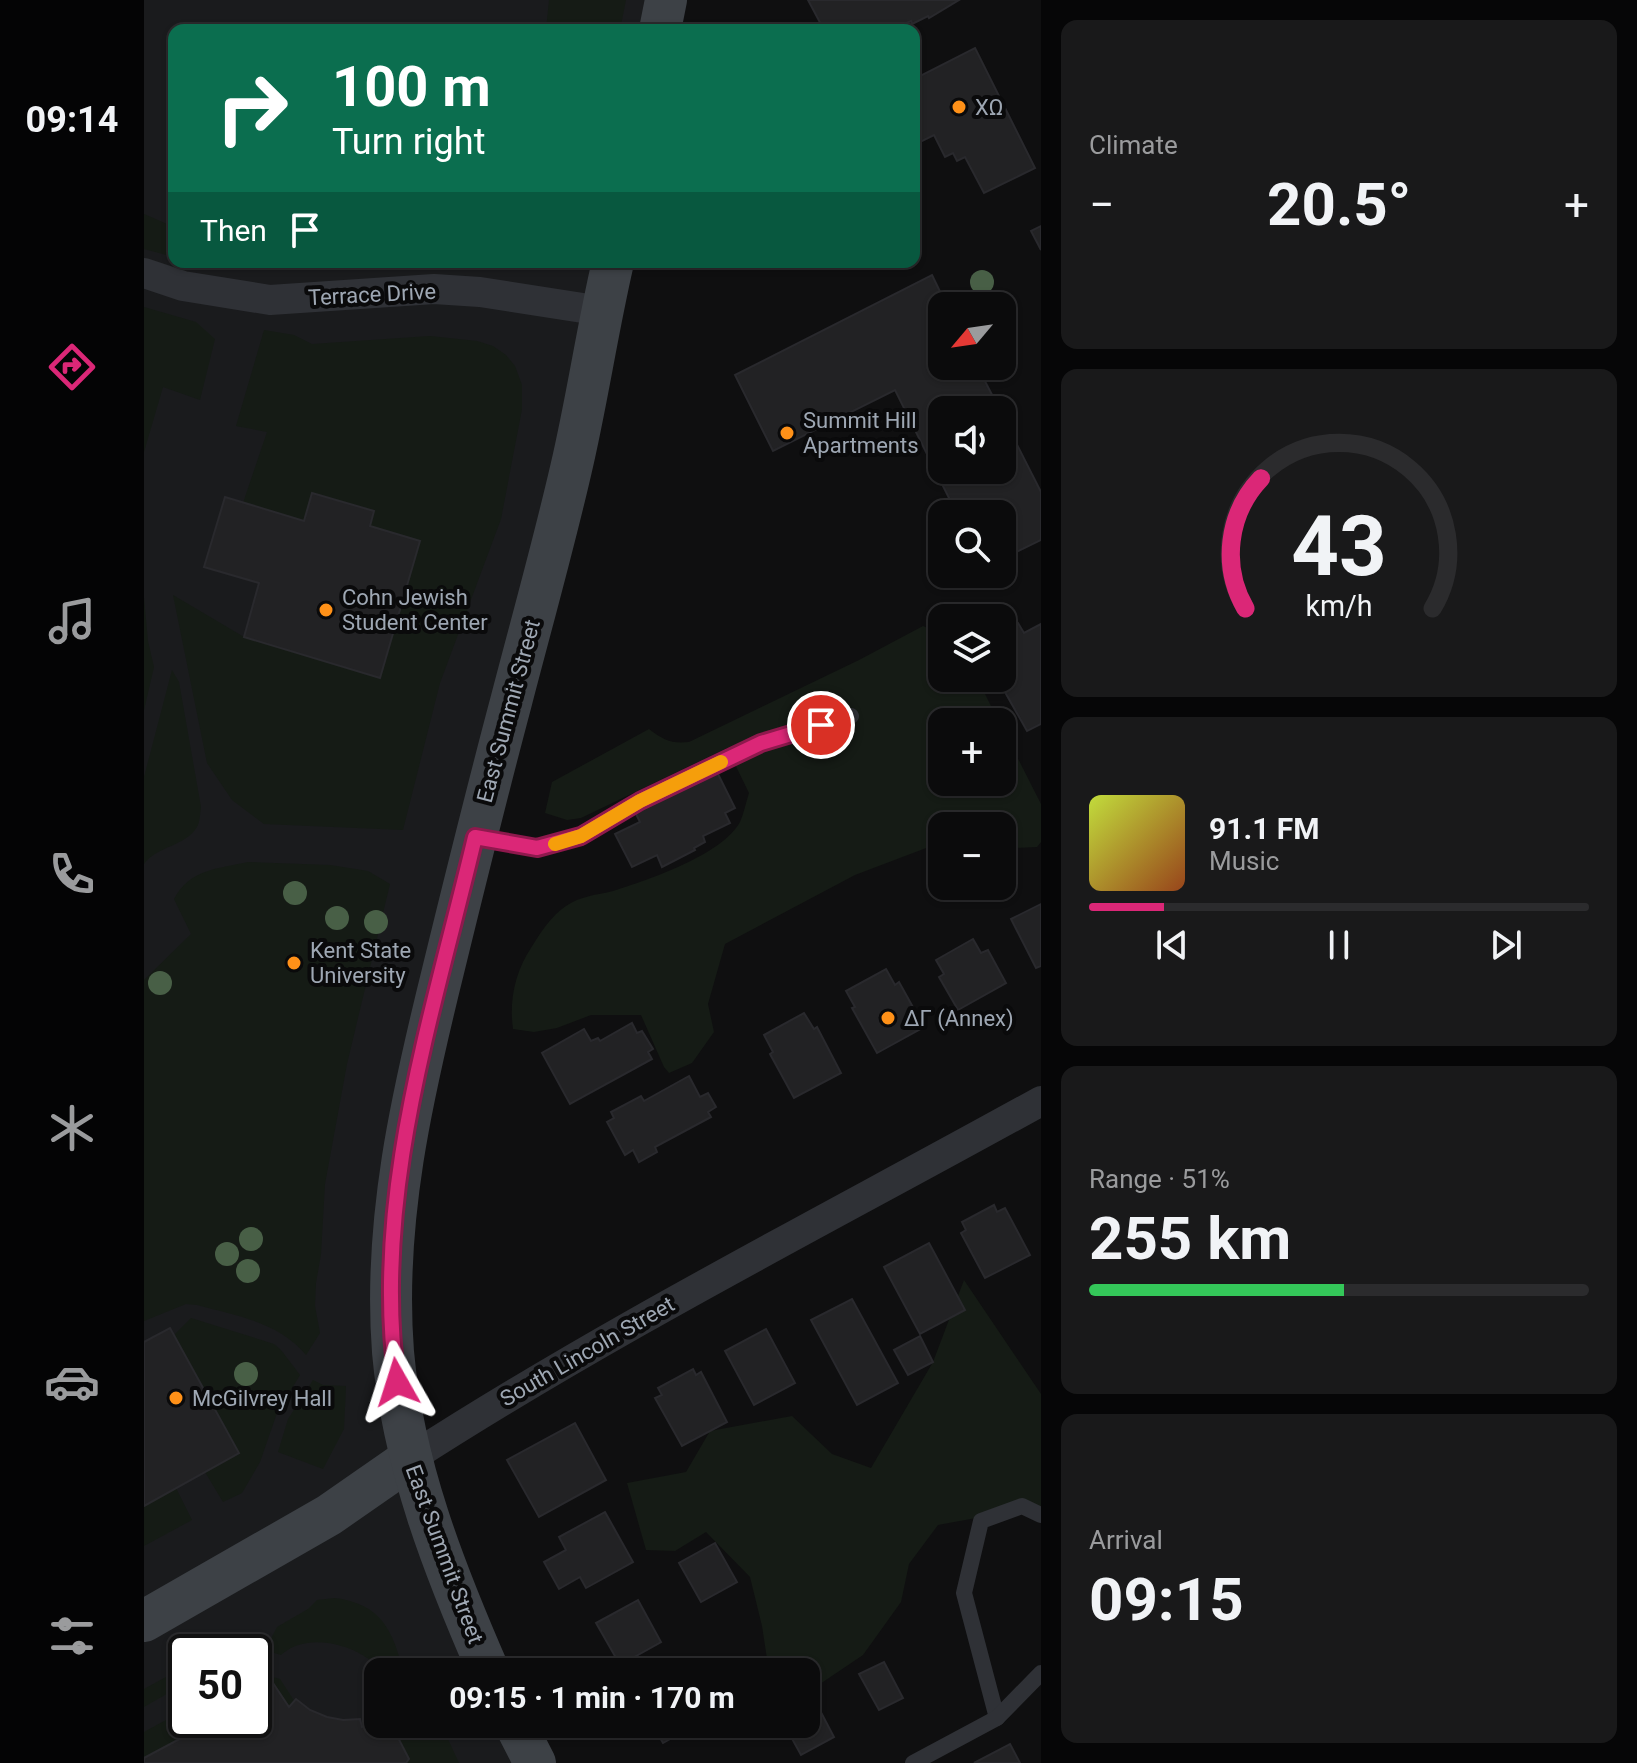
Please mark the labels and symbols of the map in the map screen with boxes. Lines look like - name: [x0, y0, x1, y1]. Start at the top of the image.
- place label: ΧΩ: [975, 95, 1003, 120]
- marker: ΧΩ: [950, 98, 968, 116]
- street label: Terrace Drive: [307, 279, 437, 310]
- north arrow: [928, 292, 1016, 380]
- place label: Summit Hill Apartments: [803, 408, 919, 458]
- marker: Summit Hill Apartments: [778, 424, 796, 442]
- place label: Cohn Jewish Student Center: [342, 585, 488, 635]
- marker: Cohn Jewish Student Center: [317, 601, 335, 619]
- street label: East Summit Street: [472, 617, 545, 805]
- pin: [787, 691, 855, 759]
- place label: Kent State University: [310, 938, 411, 988]
- marker: Kent State University: [285, 954, 303, 972]
- place label: ΔΓ (Annex): [904, 1006, 1014, 1032]
- marker: ΔΓ (Annex): [879, 1009, 897, 1027]
- street label: South Lincoln Street: [496, 1291, 679, 1411]
- position arrow: [355, 1340, 439, 1424]
- place label: McGilvrey Hall: [192, 1386, 332, 1411]
- marker: McGilvrey Hall: [167, 1389, 185, 1407]
- street label: East Summit Street: [401, 1461, 488, 1647]
- speed limit sign: 50: [168, 1634, 272, 1738]

